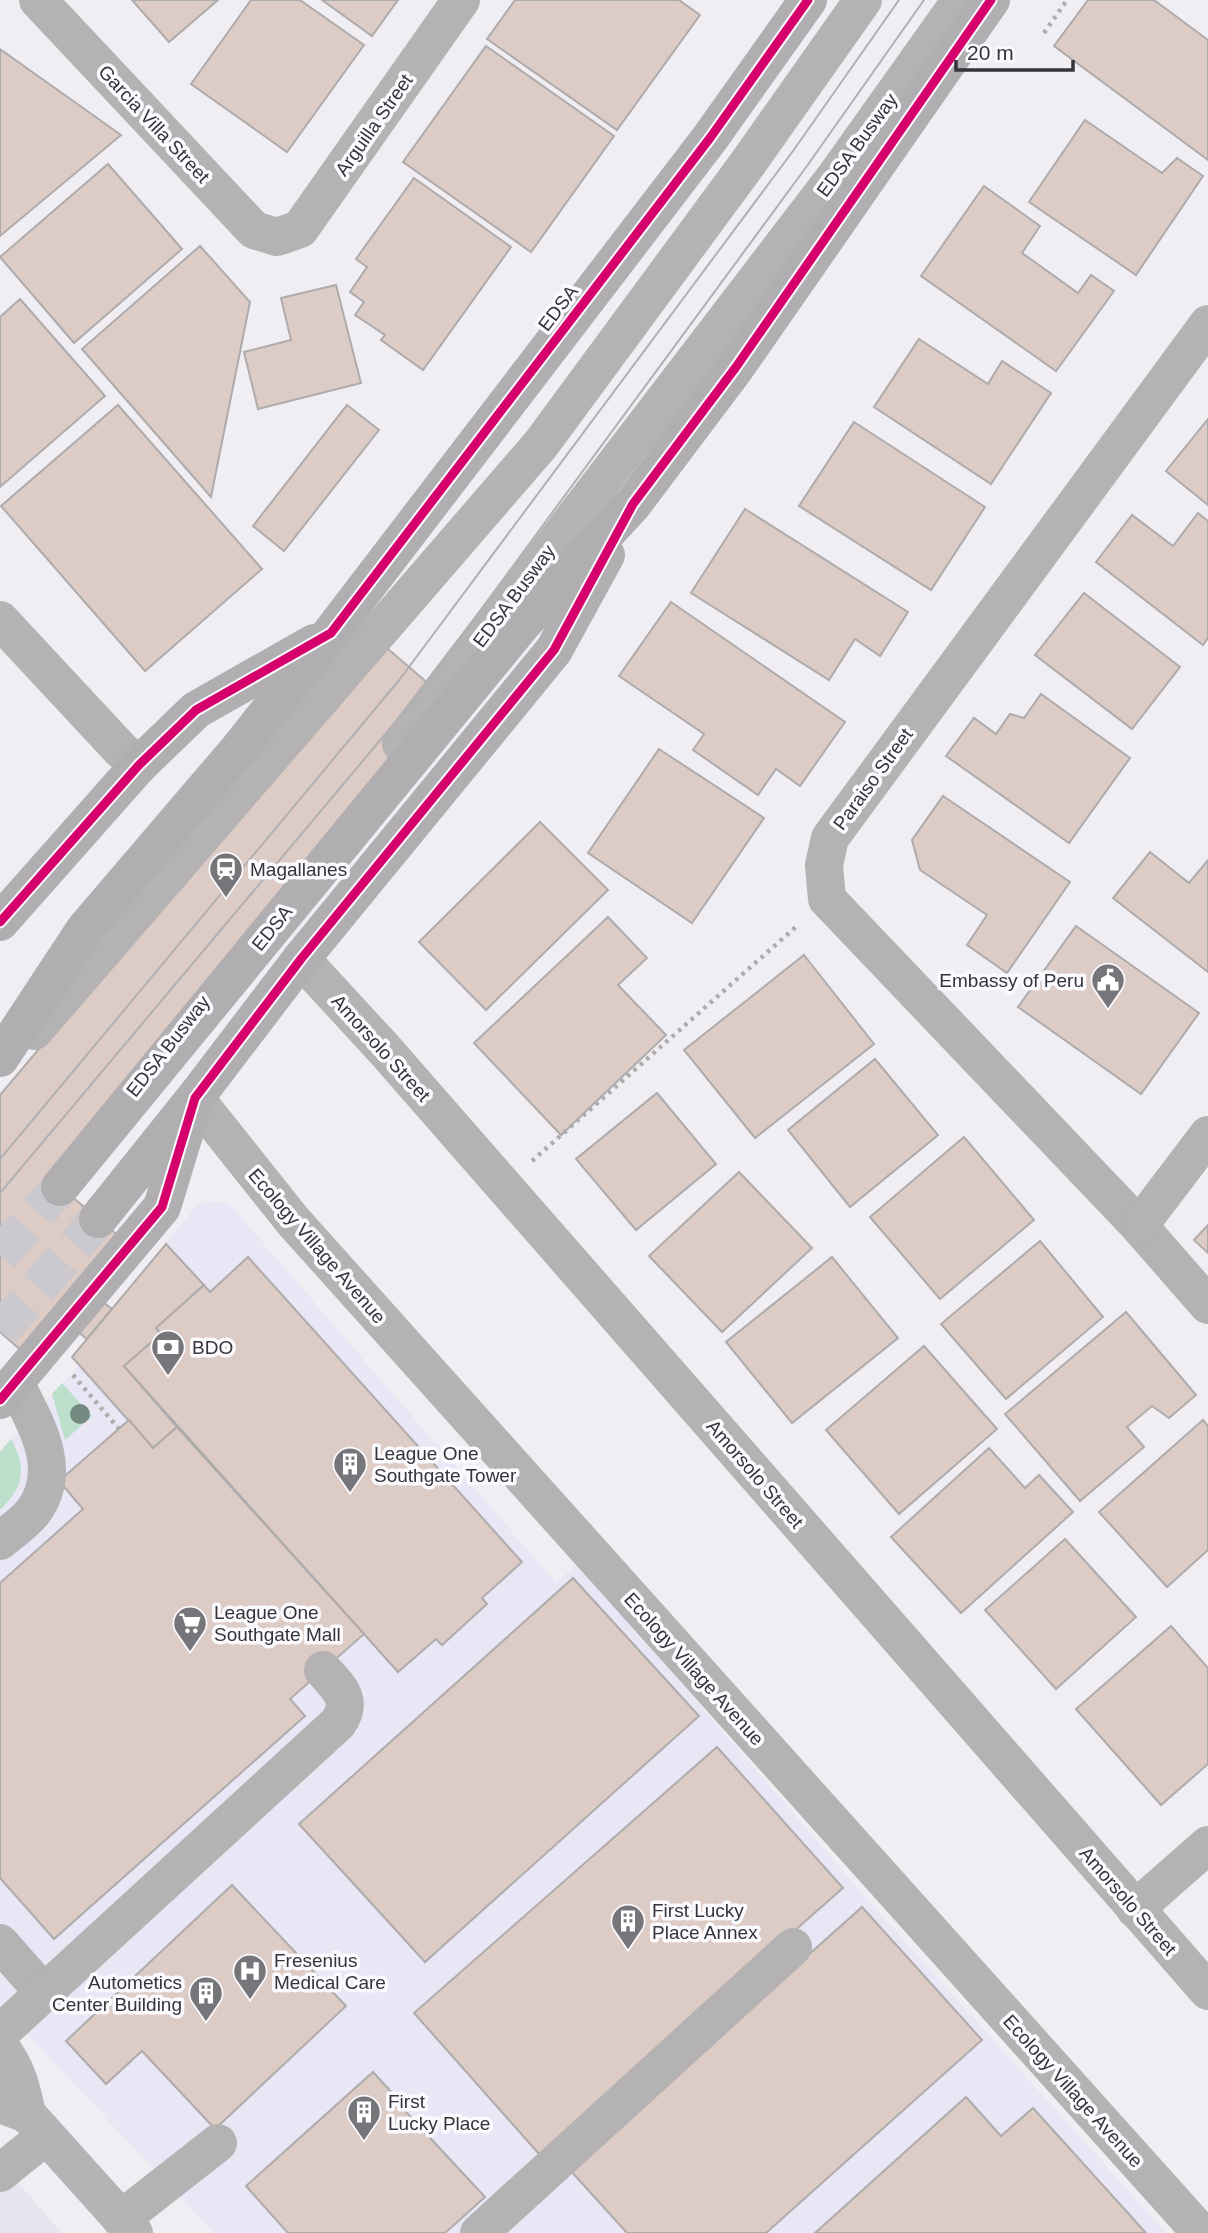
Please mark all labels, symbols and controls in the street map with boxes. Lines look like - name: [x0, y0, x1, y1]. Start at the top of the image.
- scale bar: [956, 28, 1073, 72]
- text: 20 m: [967, 41, 1014, 64]
- street label: Garcia Villa Street: [94, 61, 214, 188]
- street label: Arguilla Street: [331, 70, 417, 180]
- street label: EDSA Busway: [813, 89, 902, 201]
- street label: EDSA: [534, 281, 582, 335]
- street label: EDSA Busway: [469, 540, 560, 651]
- street label: Paraiso Street: [829, 724, 917, 834]
- station icon: Magallanes: [207, 850, 245, 899]
- place label: Magallanes: [250, 859, 347, 880]
- street label: EDSA: [248, 901, 297, 955]
- public building icon: Embassy of Peru: [1089, 961, 1127, 1010]
- place label: Embassy of Peru: [939, 970, 1084, 991]
- street label: Amorsolo Street: [328, 990, 435, 1106]
- street label: EDSA Busway: [122, 991, 214, 1101]
- street label: Ecology Village Avenue: [244, 1164, 390, 1328]
- bank icon: BDO: [149, 1328, 187, 1377]
- place label: BDO: [192, 1337, 233, 1358]
- street label: Amorsolo Street: [702, 1416, 808, 1533]
- place label: League One Southgate Tower: [374, 1443, 517, 1486]
- building icon: League One Southgate Tower: [331, 1445, 369, 1494]
- street label: Ecology Village Avenue: [620, 1588, 768, 1750]
- place label: League One Southgate Mall: [214, 1602, 341, 1645]
- supermarket icon: League One Southgate Mall: [171, 1604, 209, 1653]
- street label: Amorsolo Street: [1075, 1843, 1181, 1960]
- place label: First Lucky Place Annex: [652, 1900, 758, 1943]
- building icon: First Lucky Place Annex: [609, 1902, 647, 1951]
- place label: Fresenius Medical Care: [274, 1950, 386, 1993]
- hospital icon: Fresenius Medical Care: [231, 1952, 269, 2001]
- place label: Autometics Center Building: [52, 1972, 182, 2015]
- building icon: Autometics Center Building: [187, 1974, 225, 2023]
- street label: Ecology Village Avenue: [999, 2010, 1147, 2172]
- place label: First Lucky Place: [388, 2091, 490, 2134]
- building icon: First Lucky Place: [345, 2093, 383, 2142]

